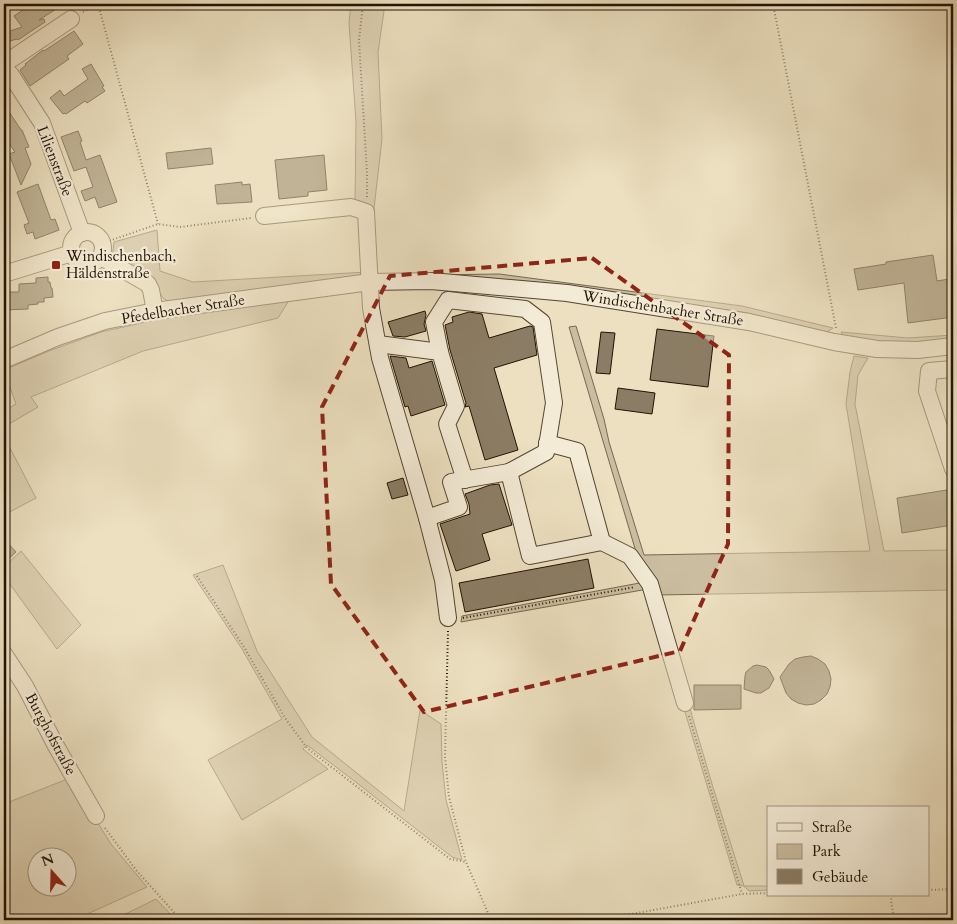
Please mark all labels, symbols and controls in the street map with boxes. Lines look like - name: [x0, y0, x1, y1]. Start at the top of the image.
- street label: Lilienstraße: [32, 123, 78, 199]
- place label: Windischenbach, Häldenstraße: [65, 246, 176, 283]
- marker: Windischenbach, Häldenstraße: [50, 259, 62, 271]
- street label: Windischenbacher Straße: [580, 285, 745, 331]
- street label: Pfedelbacher Straße: [120, 289, 246, 329]
- street label: Burghofstraße: [21, 689, 81, 779]
- legend: [767, 806, 930, 896]
- text: Straße: [812, 817, 852, 837]
- text: Park: [812, 841, 841, 861]
- north arrow: [28, 846, 78, 896]
- text: N: [39, 849, 57, 871]
- text: Gebäude: [812, 867, 869, 887]

